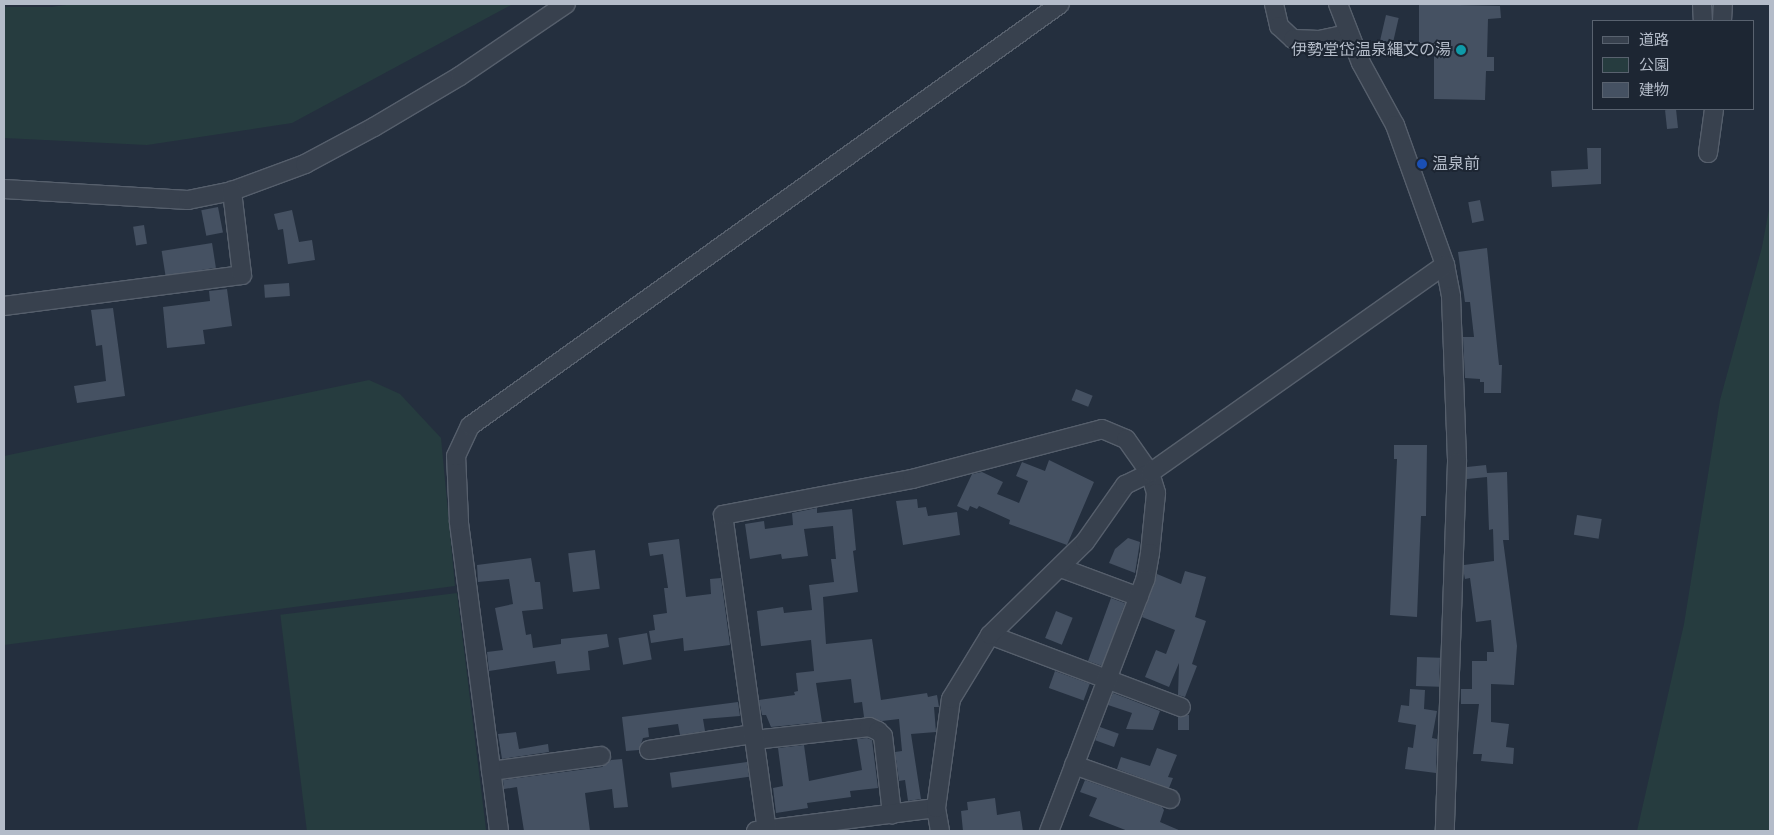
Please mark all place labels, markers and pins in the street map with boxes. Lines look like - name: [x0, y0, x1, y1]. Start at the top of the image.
- place label: 伊勢堂岱温泉縄文の湯: [1291, 40, 1451, 60]
- marker: 伊勢堂岱温泉縄文の湯: [1455, 44, 1467, 56]
- place label: 温泉前: [1432, 154, 1480, 174]
- marker: 温泉前: [1416, 158, 1428, 170]

